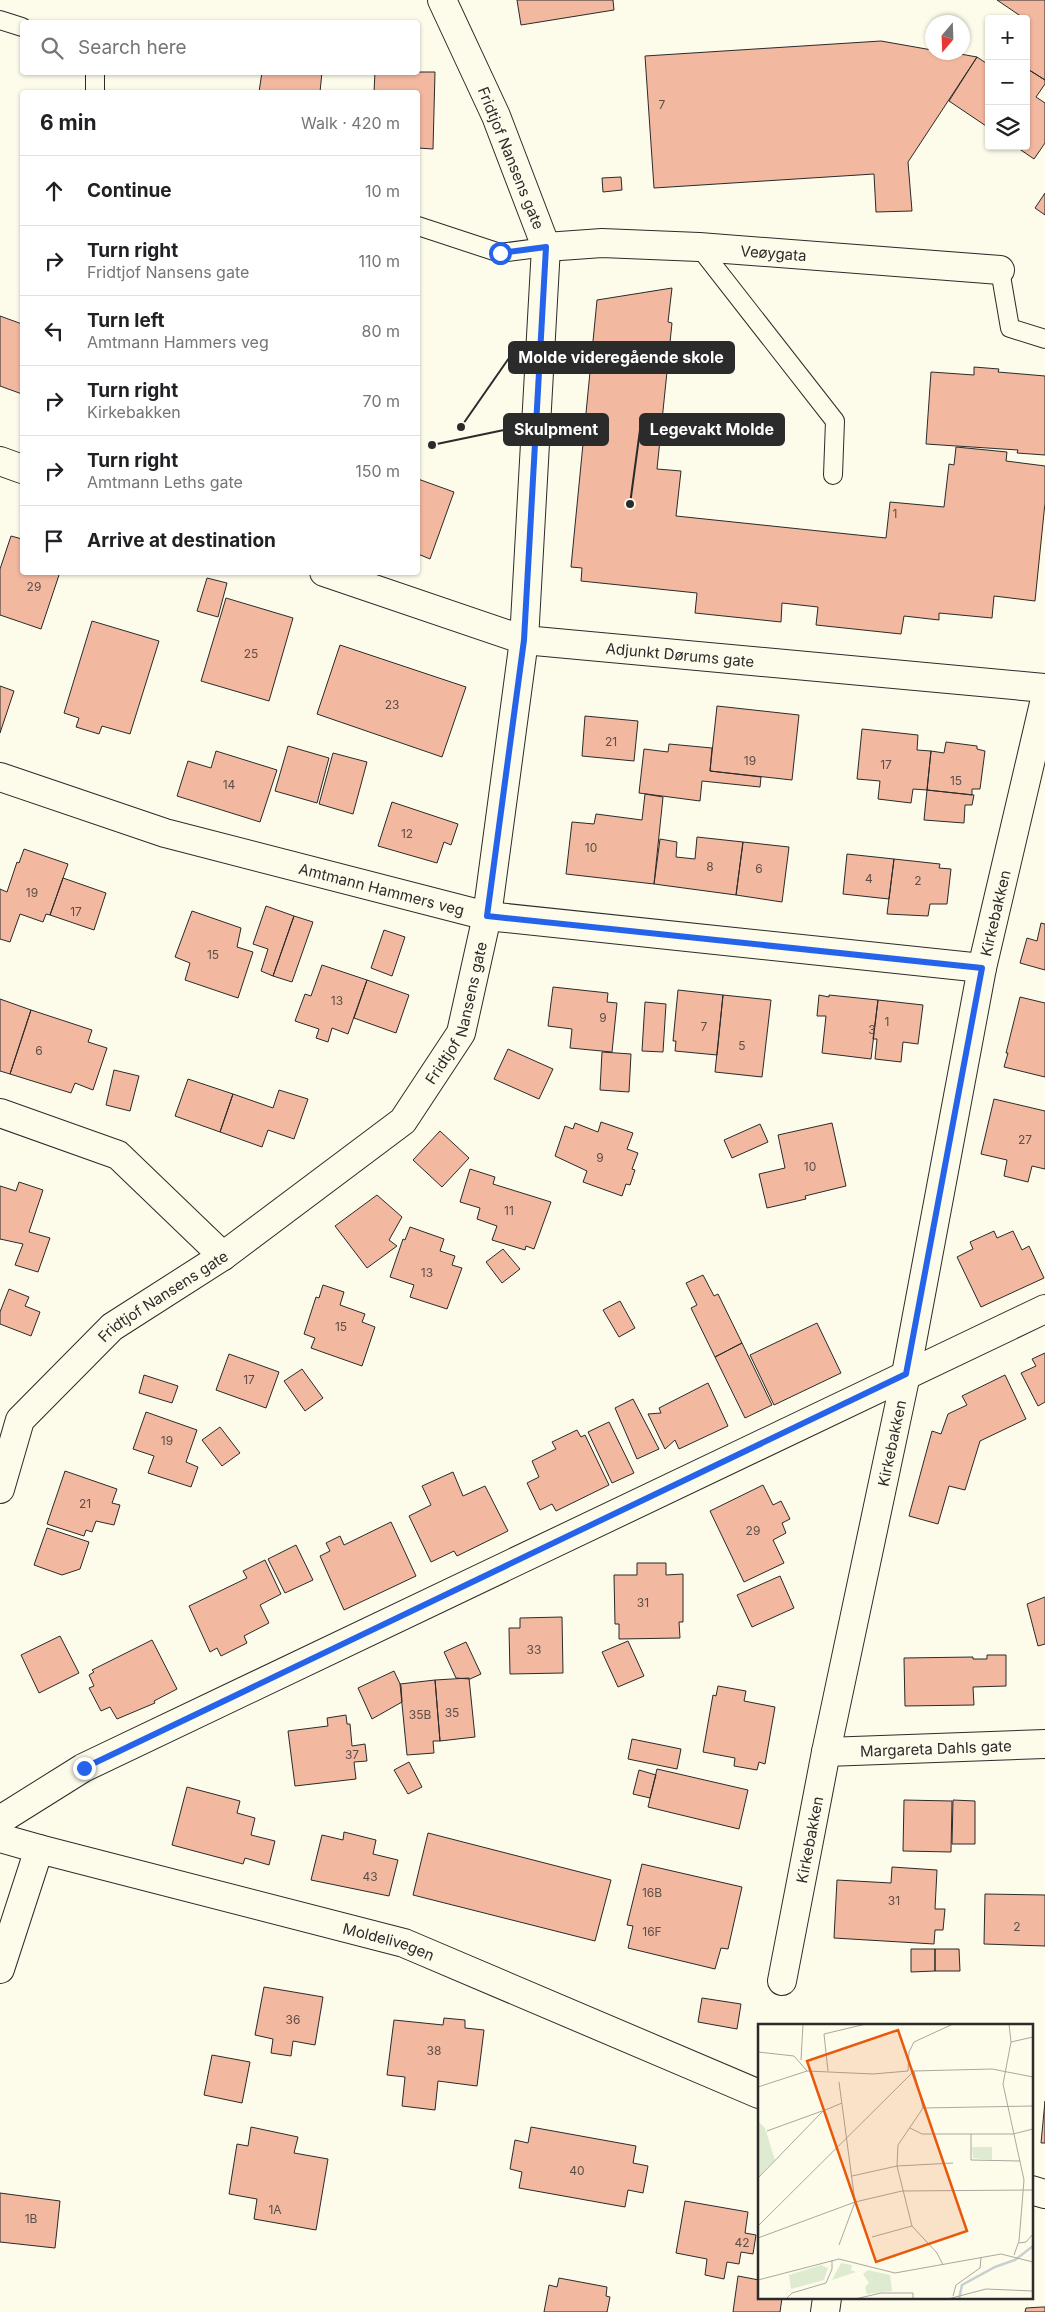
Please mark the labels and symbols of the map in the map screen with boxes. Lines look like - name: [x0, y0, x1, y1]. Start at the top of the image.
- north arrow: [925, 15, 970, 60]
- street label: Fridtjof Nansens gate: [474, 84, 548, 232]
- house number: 7: [659, 97, 666, 112]
- street label: Veøygata: [740, 241, 807, 265]
- route start: [489, 242, 512, 265]
- callout: Molde videregående skole: [509, 342, 734, 373]
- text: Molde videregående skole: [518, 347, 724, 367]
- callout: Skulpment: [504, 414, 608, 445]
- callout: Legevakt Molde: [640, 414, 784, 445]
- text: Skulpment: [514, 419, 598, 439]
- text: Legevakt Molde: [650, 419, 774, 439]
- house number: 1: [893, 506, 897, 521]
- house number: 29: [27, 579, 41, 594]
- street label: Adjunkt Dørums gate: [605, 638, 755, 671]
- house number: 25: [244, 646, 258, 661]
- house number: 23: [385, 697, 399, 712]
- house number: 21: [605, 734, 617, 749]
- house number: 19: [744, 753, 756, 768]
- house number: 17: [880, 757, 892, 772]
- house number: 15: [950, 773, 962, 788]
- house number: 14: [223, 777, 236, 792]
- house number: 12: [401, 826, 413, 841]
- house number: 10: [585, 840, 597, 855]
- street label: Amtmann Hammers veg: [297, 858, 467, 919]
- house number: 8: [706, 859, 714, 874]
- house number: 6: [755, 861, 763, 876]
- street label: Kirkebakken: [976, 868, 1014, 958]
- house number: 4: [865, 871, 873, 886]
- house number: 2: [914, 873, 922, 888]
- house number: 19: [26, 885, 38, 900]
- house number: 17: [70, 904, 82, 919]
- street label: Fridtjof Nansens gate: [421, 940, 491, 1087]
- house number: 15: [207, 947, 219, 962]
- house number: 13: [331, 993, 343, 1008]
- house number: 9: [599, 1010, 607, 1025]
- house number: 1: [885, 1014, 889, 1029]
- house number: 7: [701, 1019, 708, 1034]
- house number: 3: [868, 1022, 876, 1037]
- house number: 5: [738, 1038, 746, 1053]
- house number: 6: [35, 1043, 43, 1058]
- house number: 27: [1018, 1132, 1032, 1147]
- house number: 9: [596, 1150, 604, 1165]
- house number: 10: [804, 1159, 816, 1174]
- house number: 11: [504, 1203, 514, 1218]
- street label: Fridtjof Nansens gate: [93, 1246, 231, 1346]
- house number: 13: [421, 1265, 433, 1280]
- house number: 15: [335, 1319, 347, 1334]
- house number: 17: [243, 1372, 255, 1387]
- street label: Kirkebakken: [873, 1398, 910, 1488]
- house number: 19: [161, 1433, 173, 1448]
- house number: 21: [79, 1496, 91, 1511]
- house number: 29: [746, 1523, 760, 1538]
- house number: 31: [637, 1595, 649, 1610]
- house number: 33: [527, 1642, 541, 1657]
- house number: 35: [445, 1705, 459, 1720]
- house number: 35B: [409, 1707, 431, 1722]
- street label: Margareta Dahls gate: [860, 1736, 1012, 1760]
- house number: 37: [345, 1747, 359, 1762]
- route end: [73, 1757, 96, 1780]
- street label: Kirkebakken: [792, 1795, 827, 1885]
- house number: 43: [362, 1869, 378, 1884]
- house number: 16B: [642, 1885, 662, 1900]
- house number: 31: [888, 1893, 900, 1908]
- street label: Moldelivegen: [341, 1918, 438, 1964]
- house number: 2: [1013, 1919, 1021, 1934]
- house number: 16F: [642, 1924, 662, 1939]
- house number: 36: [286, 2012, 300, 2027]
- inset map: [758, 2024, 1032, 2300]
- house number: 38: [427, 2043, 441, 2058]
- house number: 40: [569, 2163, 585, 2178]
- house number: 1A: [268, 2202, 282, 2217]
- house number: 1B: [25, 2211, 38, 2226]
- house number: 42: [734, 2235, 750, 2250]

